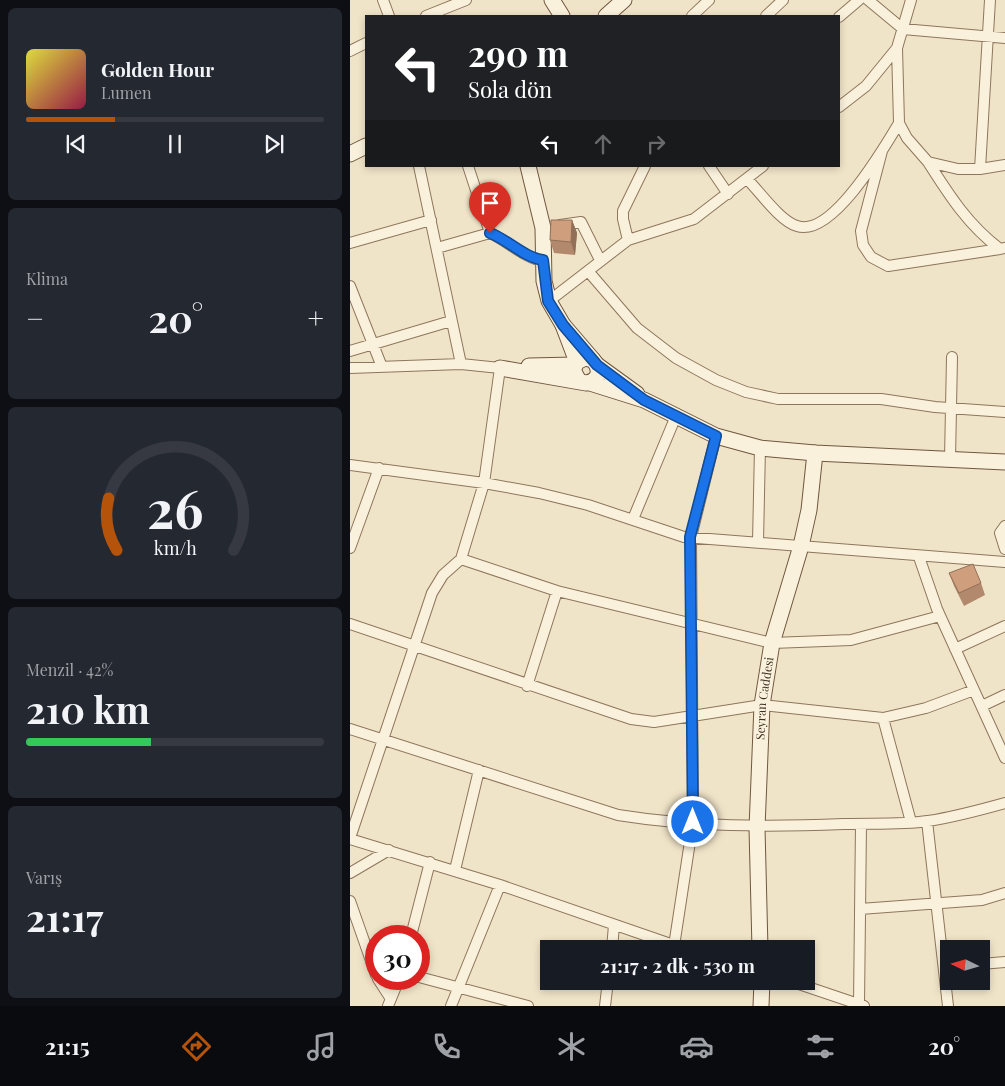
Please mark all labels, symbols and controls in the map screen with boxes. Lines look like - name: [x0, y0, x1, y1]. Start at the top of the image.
- text: 290 m: [468, 29, 568, 76]
- icon: left: [385, 35, 450, 100]
- text: Golden Hour: [101, 56, 214, 82]
- text: Sola dön: [468, 74, 552, 104]
- text: Lumen: [101, 82, 152, 103]
- icon: previous: [62, 130, 90, 158]
- icon: pause: [161, 130, 189, 158]
- icon: next: [260, 130, 288, 158]
- icon: left: [536, 130, 564, 158]
- icon: ahead: [589, 130, 617, 158]
- icon: right: [642, 130, 670, 158]
- pin: [469, 182, 511, 233]
- icon: arrive: [476, 189, 504, 217]
- text: Klima: [26, 268, 68, 289]
- text: 20°: [148, 292, 203, 343]
- text: −: [26, 299, 44, 336]
- text: +: [308, 299, 324, 336]
- text: 26: [147, 473, 203, 542]
- text: km/h: [154, 536, 197, 559]
- street label: Seyran Caddesi: [752, 655, 777, 740]
- text: Menzil · 42%: [26, 659, 113, 680]
- text: 210 km: [26, 683, 150, 734]
- position arrow: [666, 795, 718, 847]
- text: Varış: [26, 867, 62, 888]
- text: 21:17: [26, 891, 103, 942]
- speed limit sign: 30: [365, 925, 430, 990]
- north arrow: [940, 940, 990, 990]
- map controls: [940, 940, 990, 990]
- text: 21:17 · 2 dk · 530 m: [600, 952, 755, 978]
- icon: directions: [179, 1029, 214, 1064]
- icon: music: [304, 1029, 339, 1064]
- icon: phone: [429, 1029, 464, 1064]
- icon: climate: [554, 1029, 589, 1064]
- icon: car: [679, 1029, 714, 1064]
- icon: filters: [803, 1029, 838, 1064]
- text: 21:15: [45, 1031, 90, 1061]
- text: 20°: [928, 1031, 960, 1061]

